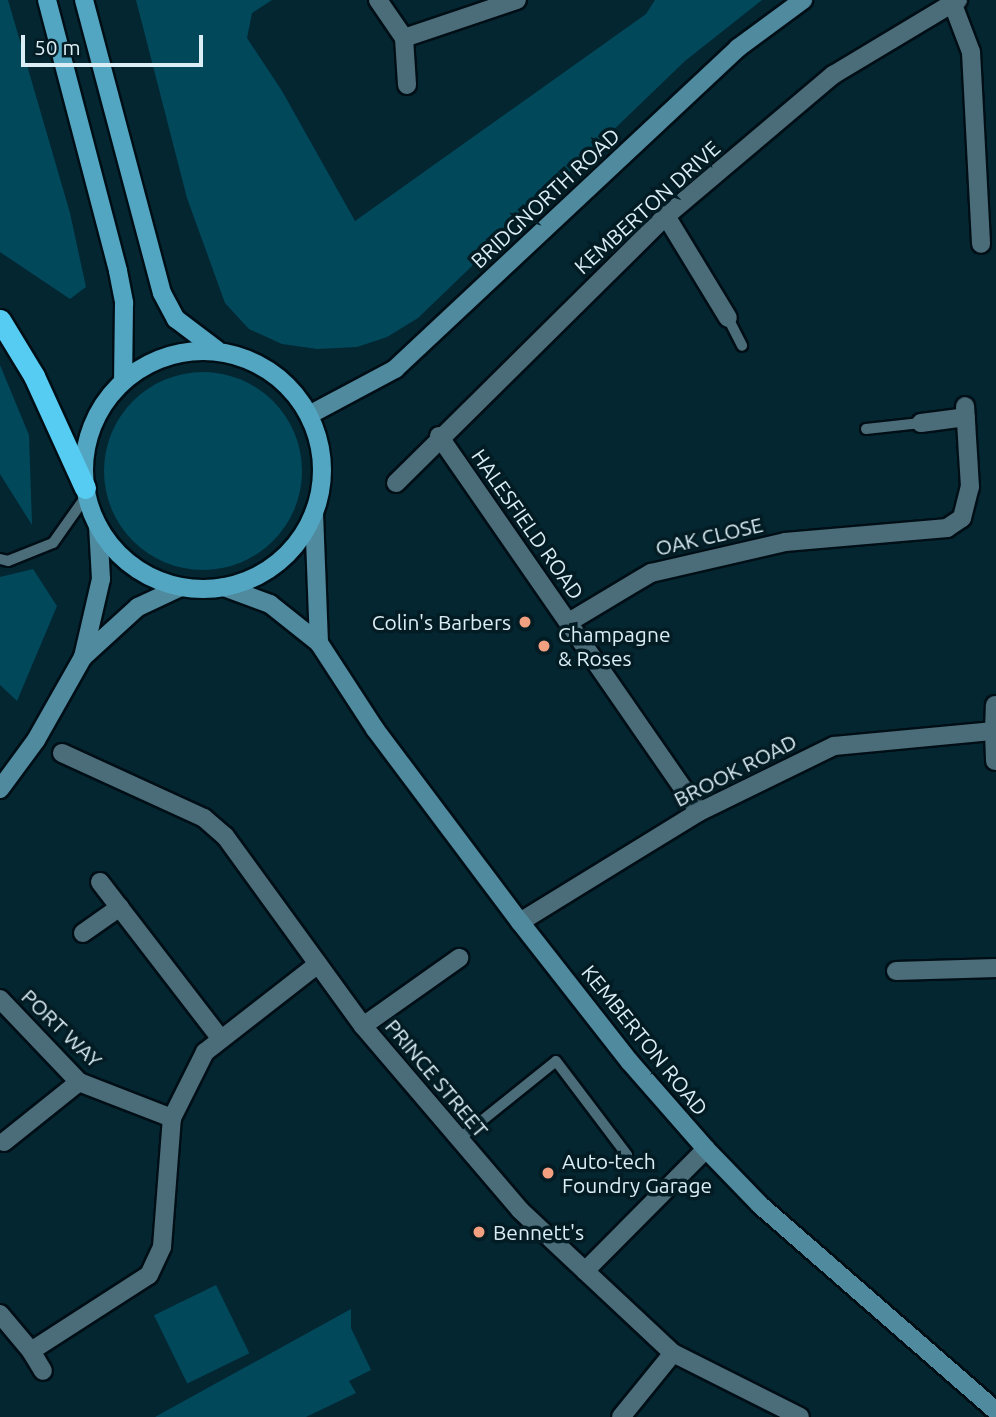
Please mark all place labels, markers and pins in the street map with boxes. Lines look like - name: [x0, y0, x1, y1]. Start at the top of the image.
- place label: Colin's Barbers: [372, 609, 511, 635]
- marker: Colin's Barbers: [517, 614, 533, 630]
- place label: Champagne & Roses: [558, 621, 671, 671]
- marker: Champagne & Roses: [536, 638, 552, 654]
- place label: Auto-tech Foundry Garage: [562, 1148, 712, 1198]
- marker: Auto-tech Foundry Garage: [540, 1165, 556, 1181]
- place label: Bennett's: [493, 1219, 584, 1245]
- marker: Bennett's: [471, 1224, 487, 1240]

